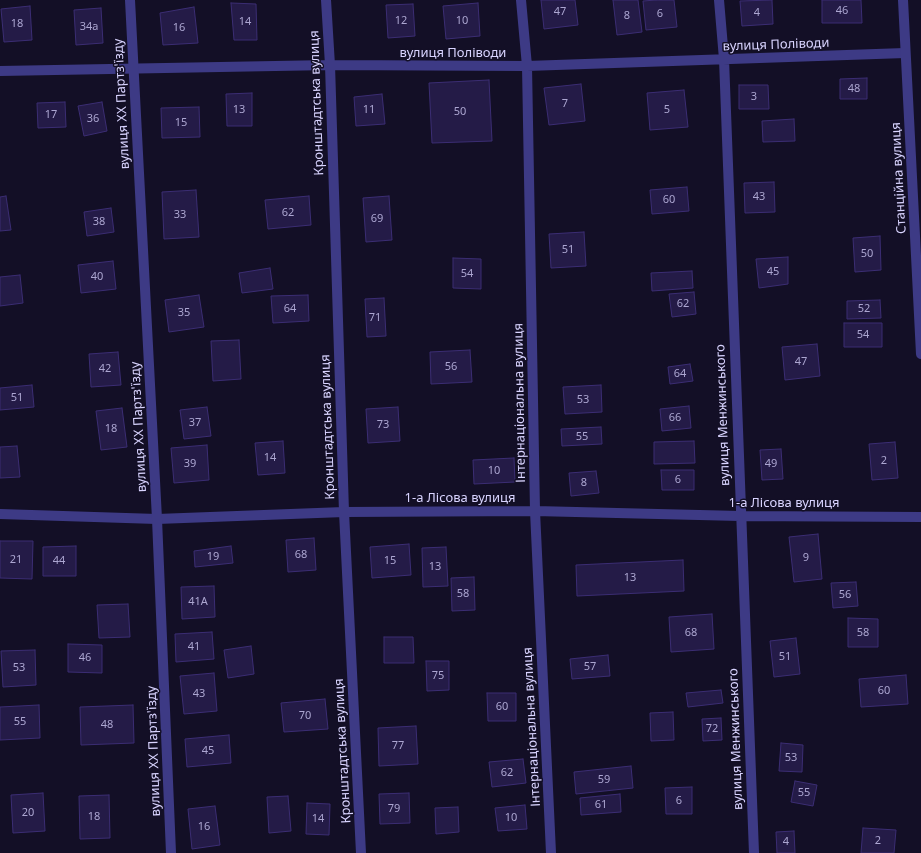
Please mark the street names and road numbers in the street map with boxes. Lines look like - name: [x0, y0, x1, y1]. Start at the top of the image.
- street label: Кронштадтська вулиця: [307, 30, 327, 176]
- street label: вулиця Поліводи: [722, 35, 830, 55]
- street label: вулиця XX Партз'їзду: [111, 38, 133, 170]
- street label: вулиця Поліводи: [400, 45, 506, 61]
- street label: Станційна вулиця: [888, 122, 910, 234]
- street label: Інтернаціональна вулиця: [511, 323, 529, 483]
- street label: вулиця Менжинського: [713, 344, 733, 486]
- street label: Кронштадтська вулиця: [318, 354, 338, 500]
- street label: вулиця XX Партз'їзду: [128, 361, 150, 493]
- street label: 1-а Лісова вулиця: [405, 490, 515, 506]
- street label: 1-а Лісова вулиця: [729, 495, 839, 511]
- street label: Інтернаціональна вулиця: [520, 647, 544, 807]
- street label: вулиця Менжинського: [726, 668, 746, 810]
- street label: Кронштадтська вулиця: [331, 678, 355, 824]
- street label: вулиця XX Партз'їзду: [144, 685, 164, 817]

